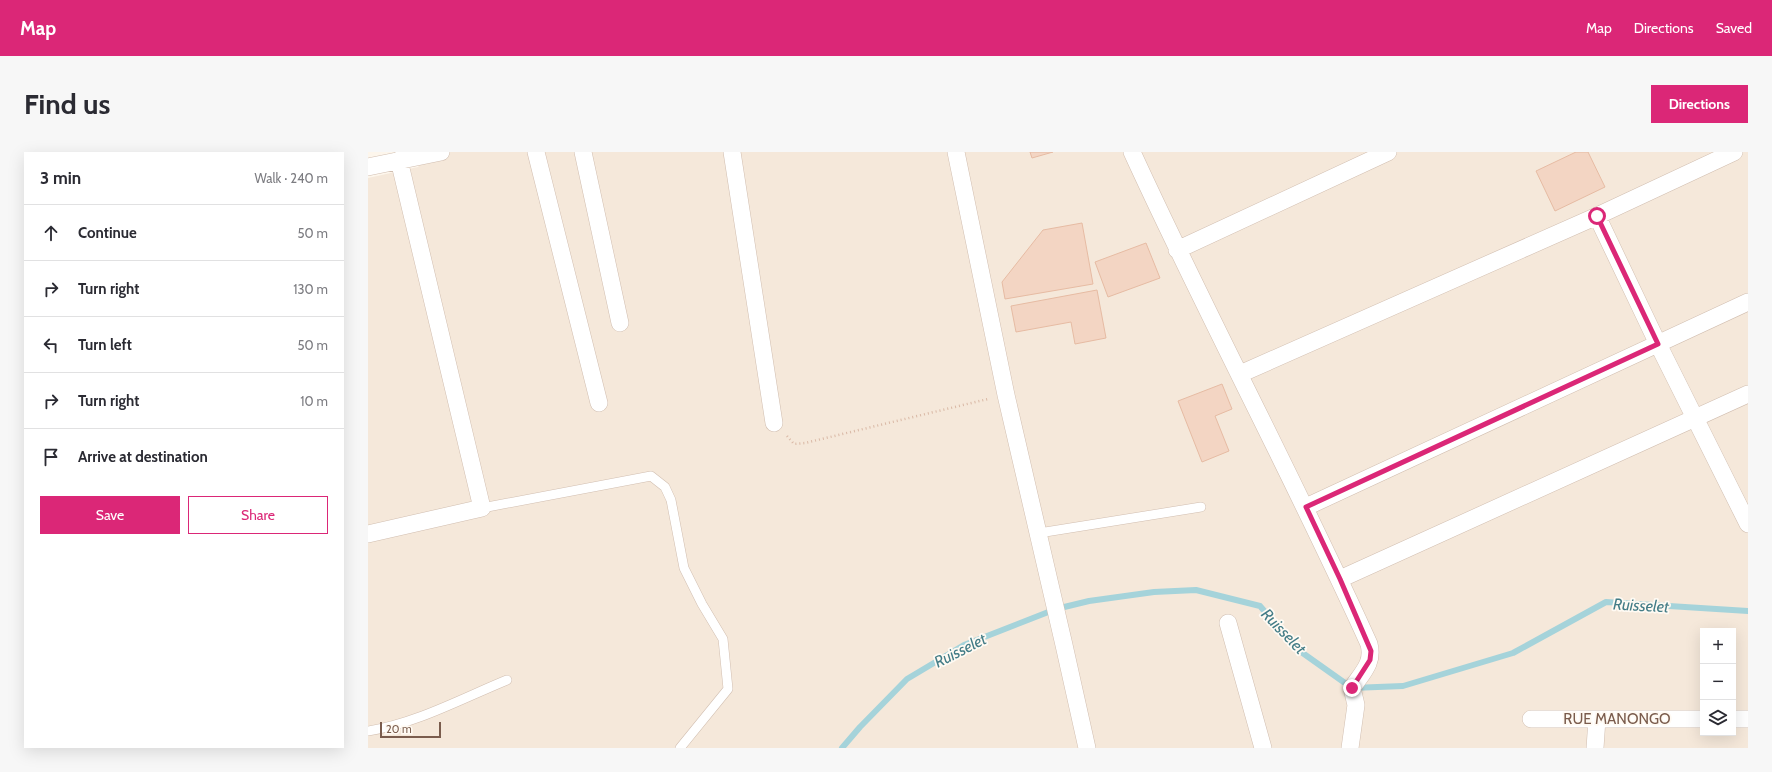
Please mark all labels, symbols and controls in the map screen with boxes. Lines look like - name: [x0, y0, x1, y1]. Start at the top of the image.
- text: Map: [20, 17, 56, 40]
- text: Map: [1586, 19, 1612, 37]
- text: Directions: [1634, 19, 1694, 37]
- text: Saved: [1716, 19, 1752, 37]
- button: Directions: [1651, 85, 1748, 123]
- text: Find us: [24, 87, 110, 121]
- text: 3 min: [40, 168, 81, 188]
- text: Walk · 240 m: [254, 170, 328, 186]
- route start: [1588, 207, 1606, 225]
- icon: ahead: [40, 222, 62, 244]
- text: Continue: [78, 224, 137, 242]
- text: 50 m: [298, 225, 328, 241]
- icon: right: [40, 278, 62, 300]
- text: Turn right: [78, 280, 139, 298]
- text: 130 m: [293, 281, 328, 297]
- icon: left: [40, 334, 62, 356]
- text: Turn left: [78, 336, 132, 354]
- text: 50 m: [298, 337, 328, 353]
- icon: right: [40, 390, 62, 412]
- text: Turn right: [78, 392, 139, 410]
- text: 10 m: [300, 393, 328, 409]
- icon: arrive: [40, 446, 62, 468]
- text: Arrive at destination: [78, 448, 208, 466]
- button: Save: [40, 496, 180, 534]
- button: Share: [188, 496, 328, 534]
- water label: Ruisselet: [1613, 595, 1670, 617]
- water label: Ruisselet: [1257, 605, 1311, 659]
- map controls: [1700, 628, 1736, 736]
- button: +: [1700, 628, 1736, 664]
- water label: Ruisselet: [931, 629, 990, 672]
- button: −: [1700, 664, 1736, 700]
- route end: [1343, 679, 1361, 697]
- button: layers: [1700, 700, 1736, 736]
- street label: RUE MANONGO: [1563, 710, 1671, 728]
- scale bar: [380, 720, 441, 739]
- text: 20 m: [386, 722, 412, 736]

